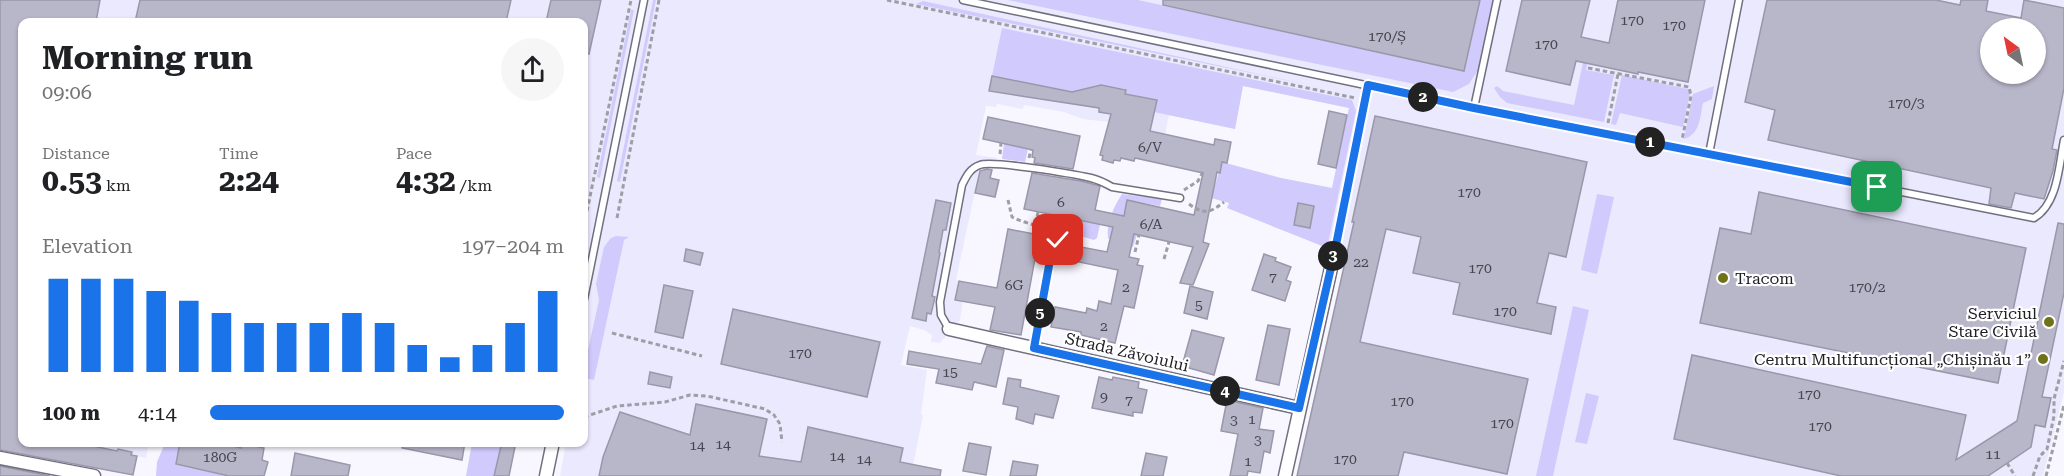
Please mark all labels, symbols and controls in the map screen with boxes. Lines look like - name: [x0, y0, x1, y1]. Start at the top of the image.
- house number: 170: [1620, 12, 1644, 28]
- house number: 170: [1662, 17, 1686, 33]
- north arrow: [1980, 18, 2046, 84]
- map controls: [1980, 18, 2046, 84]
- house number: 170/Ș: [1368, 28, 1406, 45]
- house number: 170: [1534, 36, 1558, 52]
- text: Morning run: [42, 38, 253, 77]
- button: share: [501, 38, 564, 101]
- text: 09:06: [42, 80, 92, 104]
- pin: 2: [1408, 82, 1438, 112]
- text: 2: [1419, 87, 1427, 106]
- house number: 170/3: [1887, 95, 1925, 111]
- pin: 1: [1635, 127, 1665, 157]
- text: 1: [1646, 132, 1654, 151]
- house number: 6/V: [1138, 139, 1162, 155]
- text: Distance: [42, 144, 110, 163]
- text: Time: [219, 144, 258, 163]
- text: Pace: [396, 144, 432, 163]
- pin: [1851, 161, 1902, 212]
- text: 0.53: [42, 163, 102, 198]
- text: 2:24: [219, 163, 279, 198]
- text: 4:32: [396, 163, 456, 198]
- icon: arrive: [1860, 170, 1893, 203]
- text: km: [102, 176, 131, 195]
- text: /km: [456, 176, 492, 195]
- house number: 170: [1457, 184, 1481, 200]
- house number: 6: [1057, 194, 1065, 210]
- pin: [1032, 214, 1083, 265]
- house number: 6/A: [1140, 216, 1162, 232]
- icon: check: [1041, 223, 1074, 256]
- text: Elevation: [42, 234, 133, 258]
- text: 197–204 m: [461, 234, 564, 258]
- pin: 3: [1318, 241, 1348, 271]
- text: 3: [1329, 246, 1337, 265]
- house number: 22: [1353, 254, 1369, 270]
- house number: 170: [1468, 260, 1492, 276]
- house number: 7: [1269, 269, 1277, 285]
- place label: Tracom: [1735, 269, 1794, 288]
- marker: Tracom: [1716, 271, 1730, 285]
- house number: 6G: [1005, 277, 1024, 293]
- house number: 2: [1122, 279, 1130, 295]
- house number: 170/2: [1848, 279, 1886, 295]
- house number: 5: [1195, 297, 1203, 313]
- pin: 5: [1025, 298, 1055, 328]
- text: 5: [1036, 303, 1044, 322]
- house number: 170: [1493, 303, 1517, 319]
- place label: Serviciul Stare Civilă: [1949, 304, 2037, 341]
- marker: Serviciul Stare Civilă: [2042, 315, 2056, 329]
- house number: 2: [1100, 318, 1108, 334]
- street label: Strada Zăvoiului: [1063, 329, 1191, 375]
- house number: 170: [788, 345, 812, 361]
- place label: Centru Multifuncțional „Chișinău 1”: [1754, 350, 2031, 370]
- marker: Centru Multifuncțional „Chișinău 1”: [2036, 352, 2050, 366]
- house number: 15: [942, 364, 958, 380]
- pin: 4: [1210, 376, 1240, 406]
- text: 4: [1221, 381, 1229, 400]
- house number: 170: [1797, 386, 1821, 402]
- house number: 9: [1100, 389, 1108, 405]
- house number: 7: [1125, 392, 1133, 408]
- house number: 170: [1390, 393, 1414, 409]
- text: 100 m: [42, 401, 100, 425]
- text: 4:14: [138, 401, 177, 425]
- house number: 1: [1248, 411, 1256, 427]
- house number: 3: [1230, 412, 1238, 428]
- house number: 170: [1490, 415, 1514, 431]
- house number: 170: [1808, 418, 1832, 434]
- house number: 3: [1254, 432, 1262, 448]
- house number: 14: [715, 436, 731, 452]
- house number: 14: [689, 437, 705, 453]
- house number: 11: [1985, 446, 2001, 462]
- house number: 14: [829, 448, 845, 464]
- house number: 180G: [203, 449, 237, 465]
- house number: 14: [856, 451, 872, 467]
- house number: 170: [1333, 451, 1357, 467]
- house number: 1: [1244, 453, 1252, 469]

